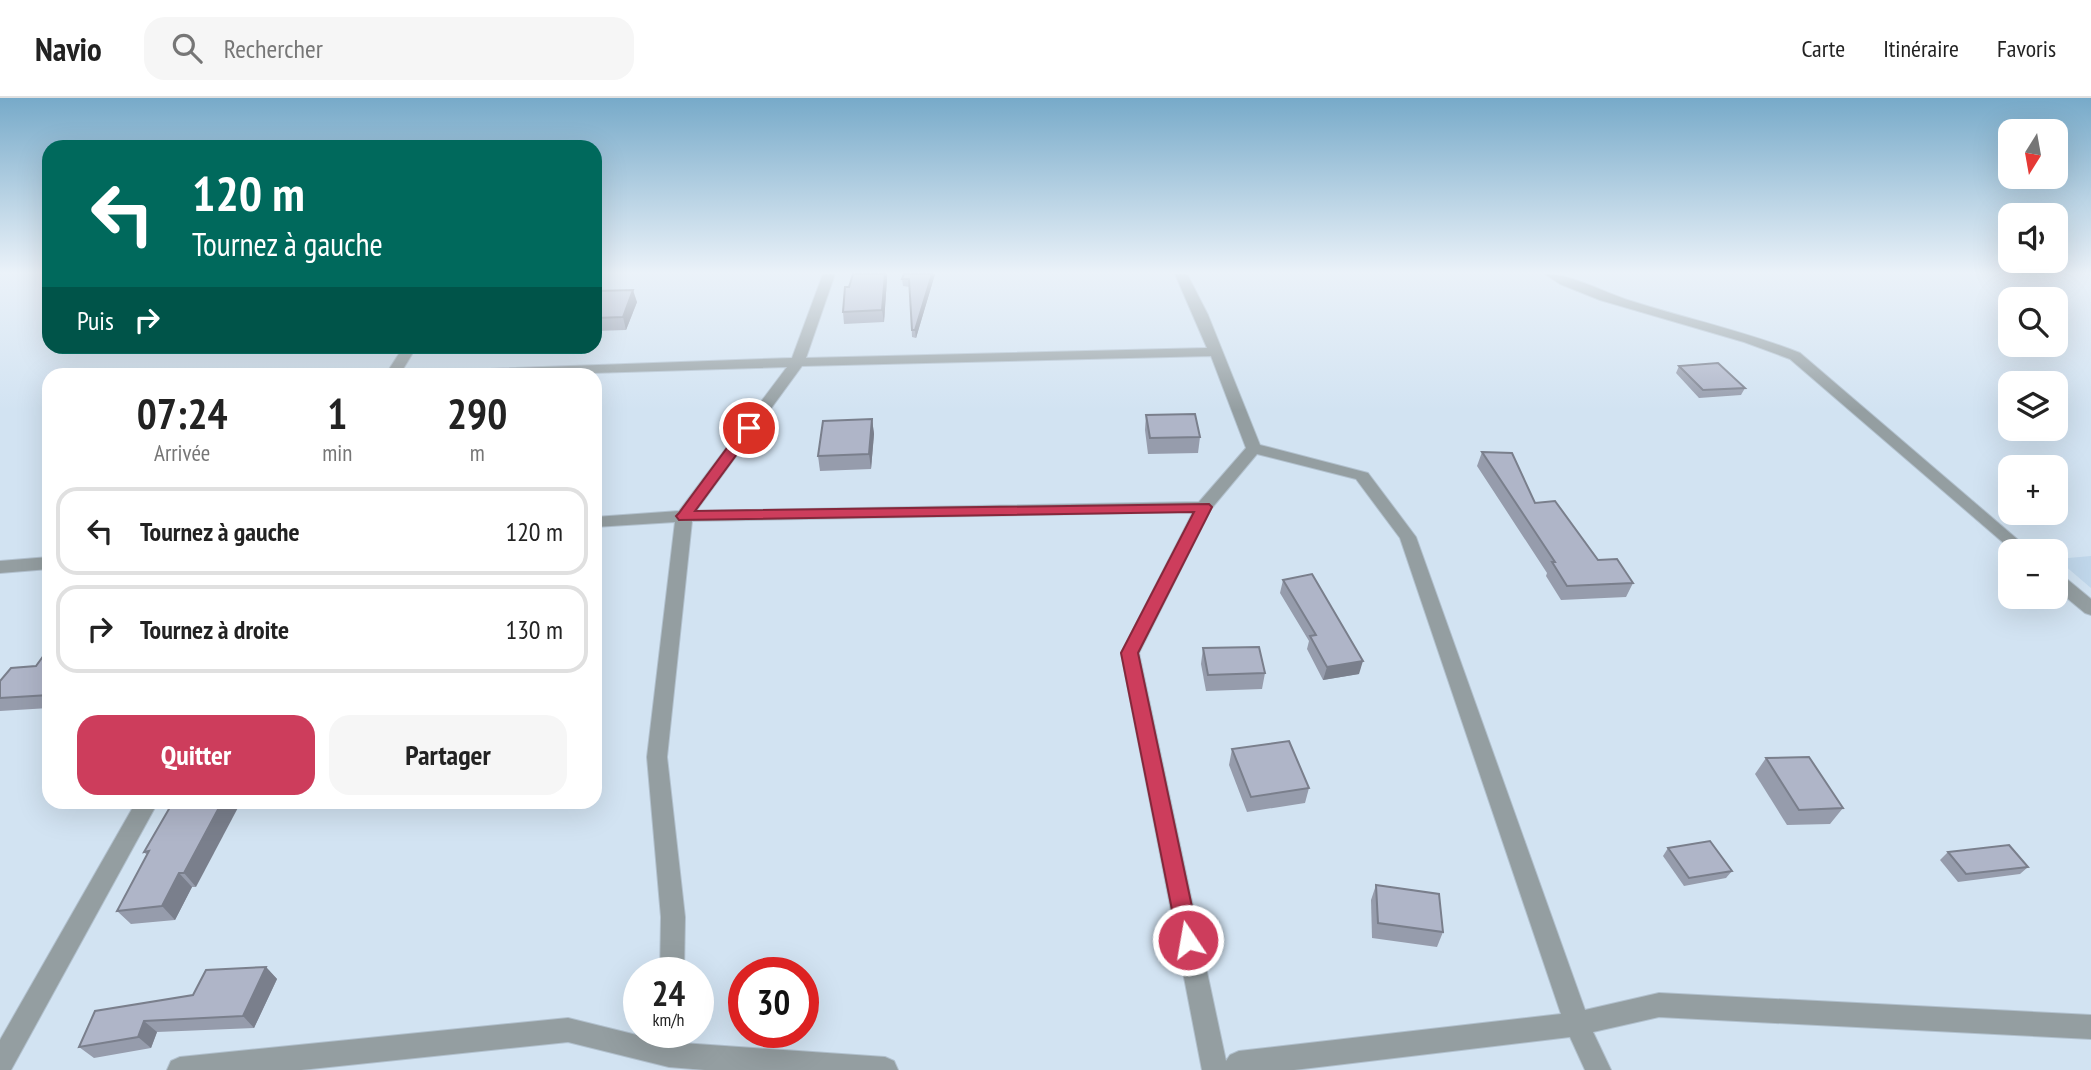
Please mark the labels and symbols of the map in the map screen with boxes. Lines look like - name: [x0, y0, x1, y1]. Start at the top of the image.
- north arrow: [1998, 119, 2068, 189]
- pin: [719, 398, 779, 458]
- position arrow: [1151, 903, 1225, 977]
- speed limit sign: 30: [728, 957, 819, 1048]

